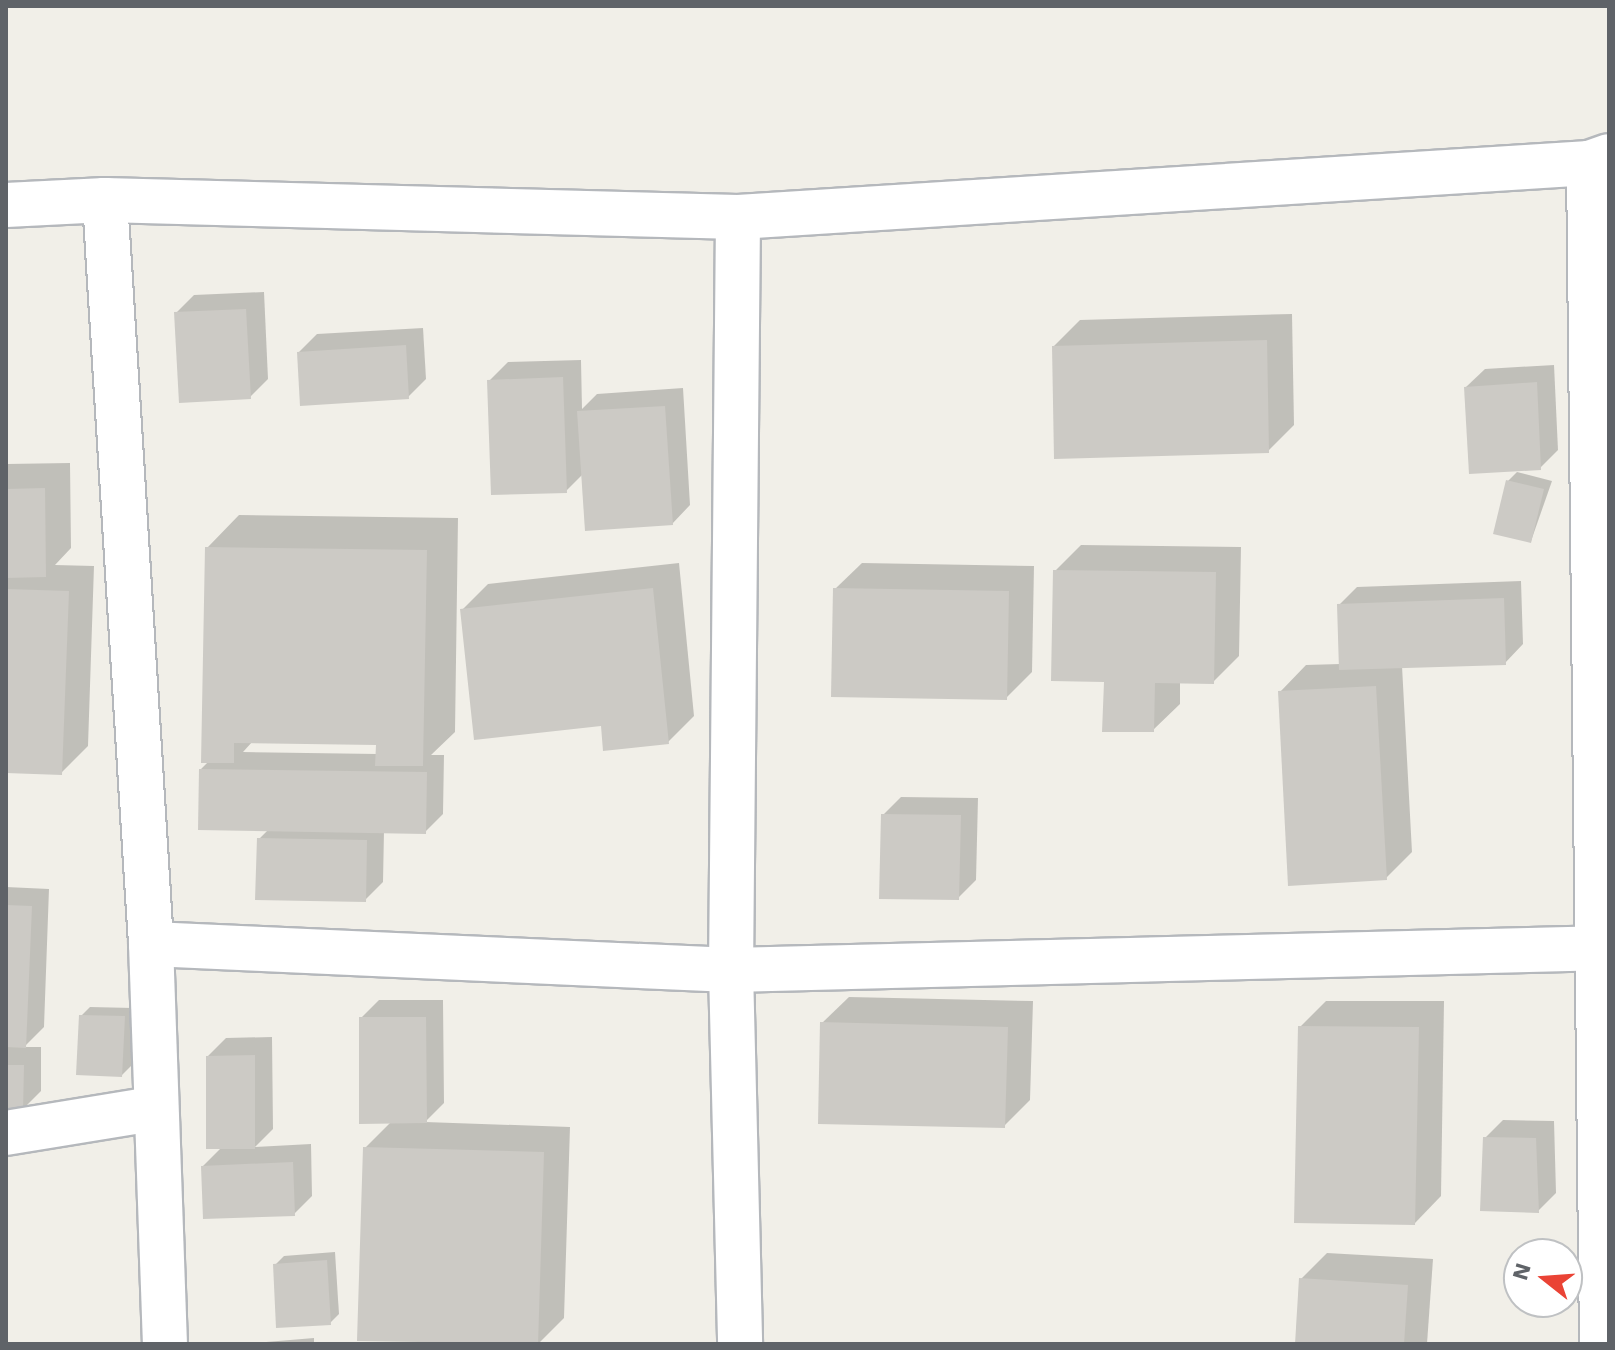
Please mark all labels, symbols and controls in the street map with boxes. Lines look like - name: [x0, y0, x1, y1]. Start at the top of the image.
- north arrow: [1503, 1238, 1583, 1318]
- text: N: [1507, 1260, 1536, 1283]

